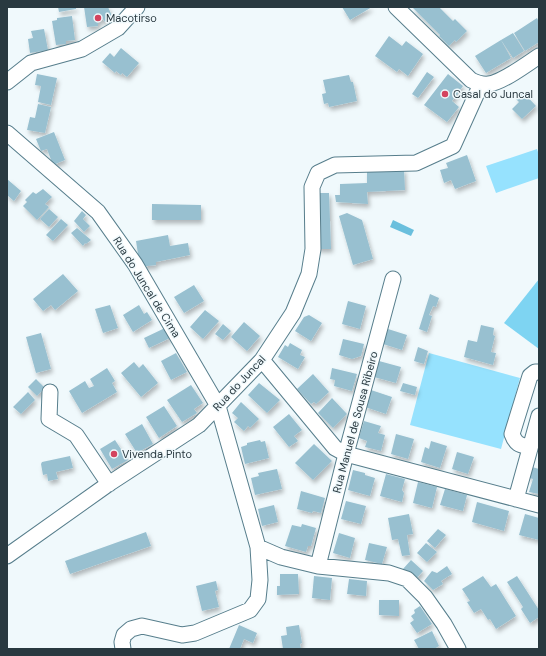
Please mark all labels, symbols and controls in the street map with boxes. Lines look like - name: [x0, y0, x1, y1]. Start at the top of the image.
- place label: Macotirso: [106, 11, 157, 25]
- marker: Macotirso: [93, 13, 103, 23]
- place label: Casal do Juncal: [453, 87, 533, 101]
- marker: Casal do Juncal: [440, 89, 450, 99]
- street label: Rua do Juncal de Cima: [110, 234, 184, 340]
- street label: Rua Manuel de Sousa Ribeiro: [329, 350, 381, 494]
- street label: Rua do Juncal: [210, 352, 268, 414]
- place label: Vivenda Pinto: [122, 447, 192, 461]
- marker: Vivenda Pinto: [109, 449, 119, 459]

